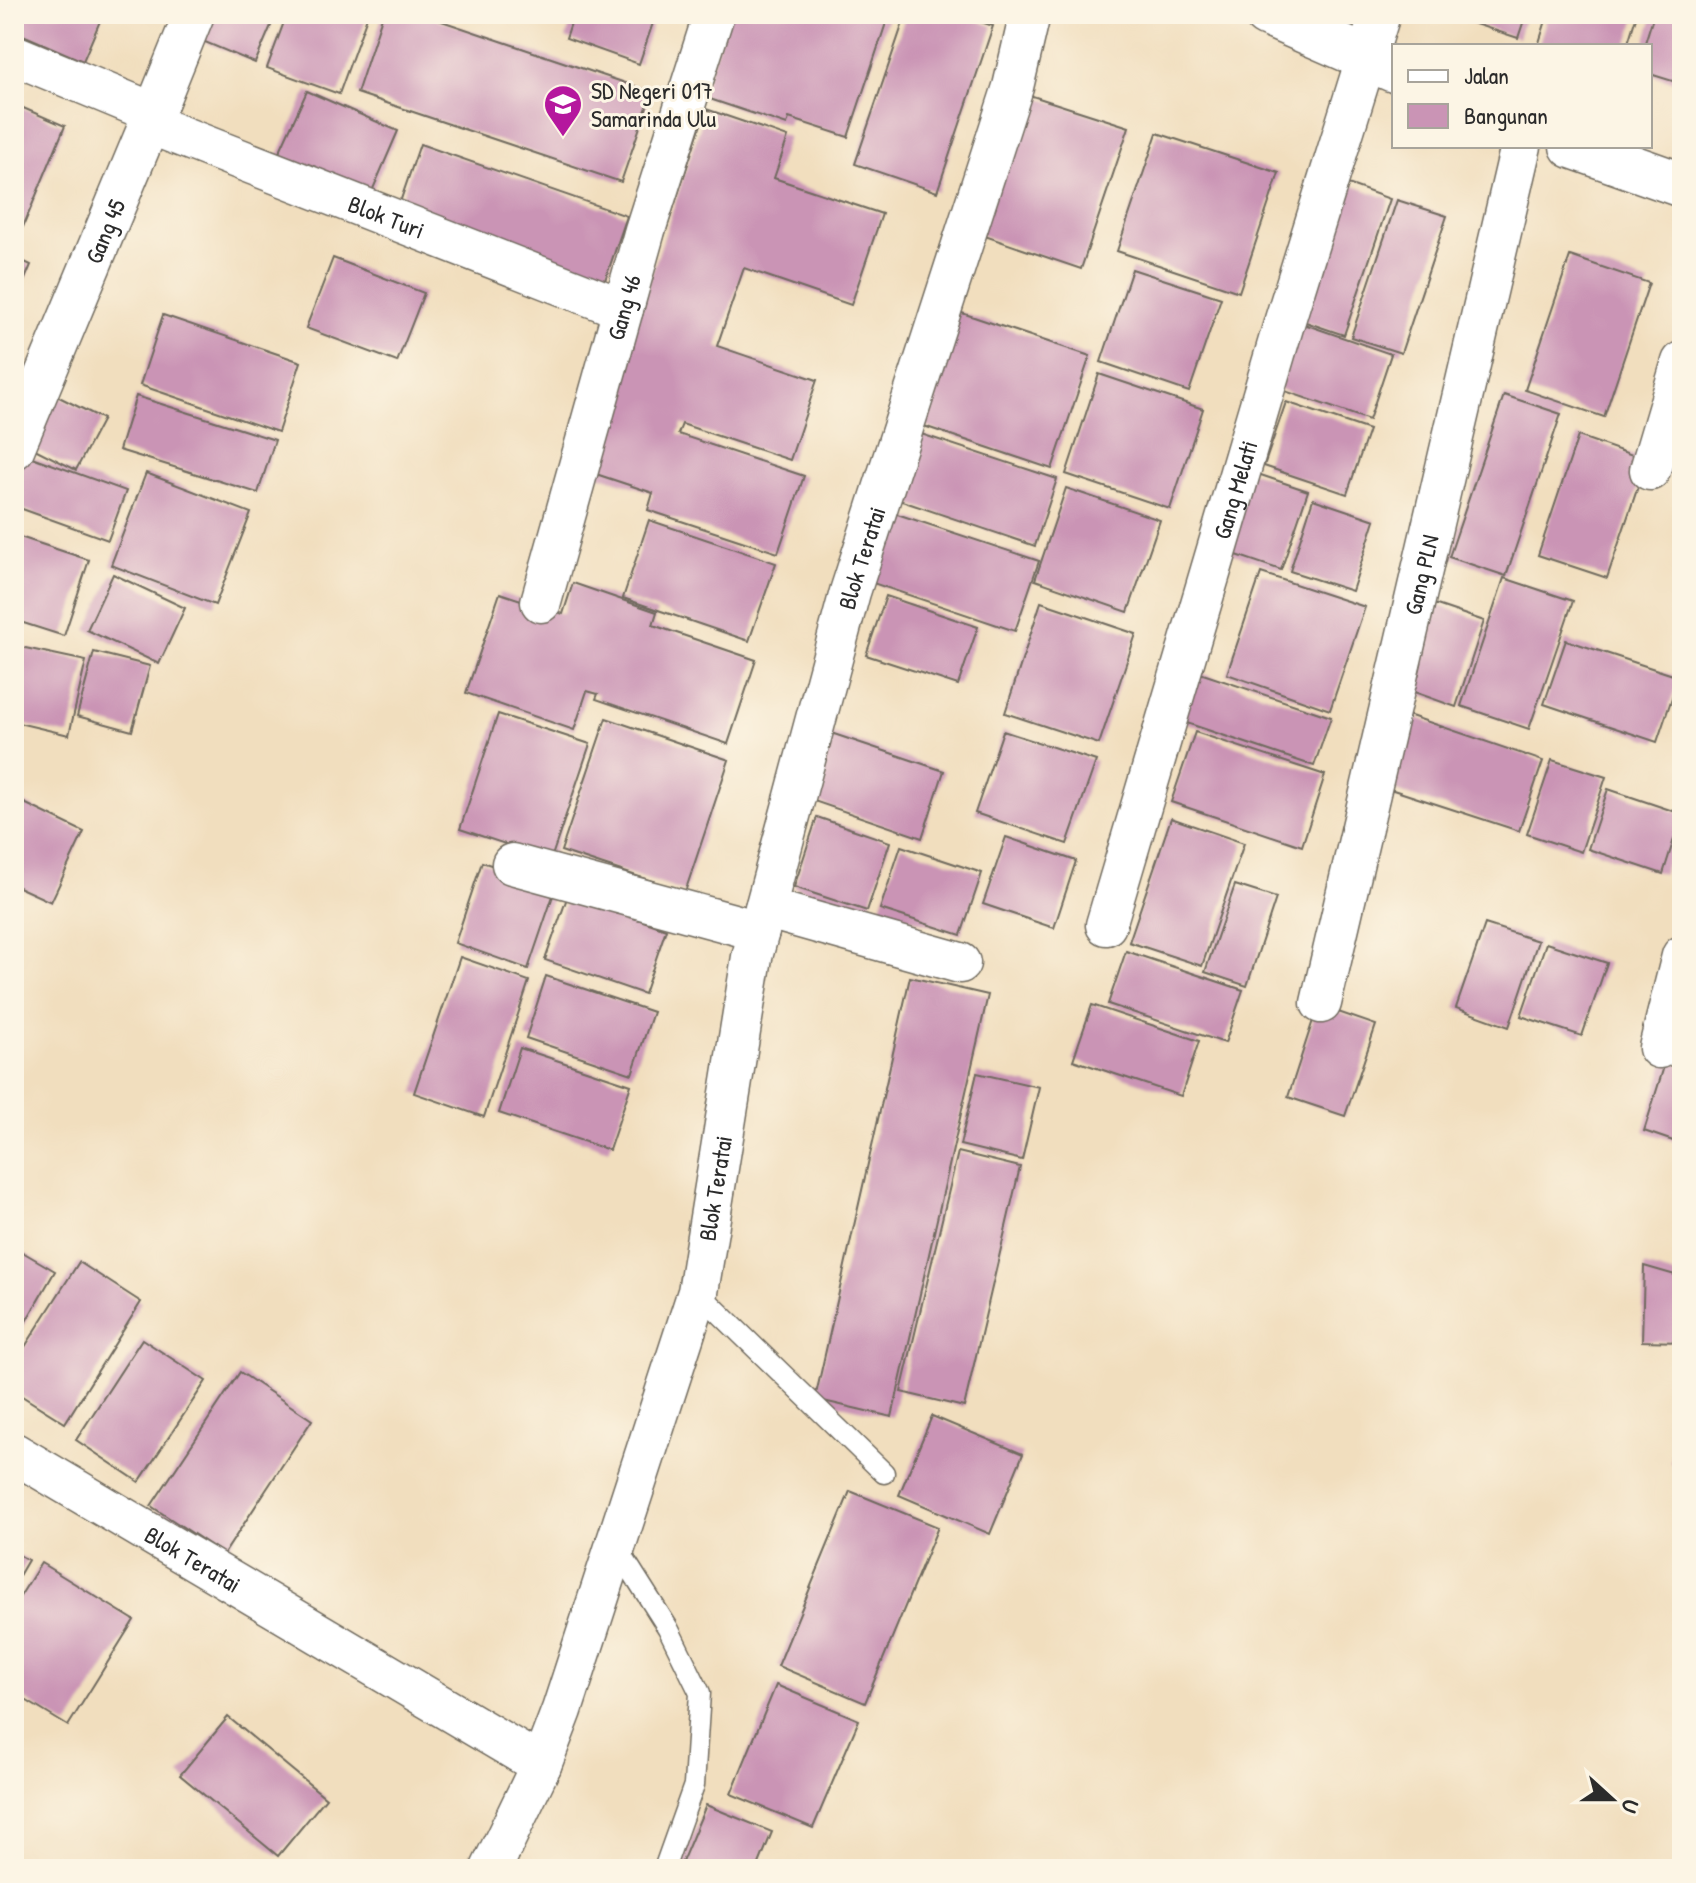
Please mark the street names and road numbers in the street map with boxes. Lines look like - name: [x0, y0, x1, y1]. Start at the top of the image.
- street label: Blok Turi: [344, 187, 429, 246]
- street label: Gang 45: [77, 194, 132, 268]
- street label: Gang 46: [599, 271, 648, 344]
- street label: Gang Melati: [1205, 437, 1265, 543]
- street label: Blok Teratai: [830, 502, 893, 613]
- street label: Gang PLN: [1396, 531, 1446, 618]
- street label: Blok Teratai: [690, 1133, 739, 1243]
- street label: Blok Teratai: [139, 1518, 247, 1600]

